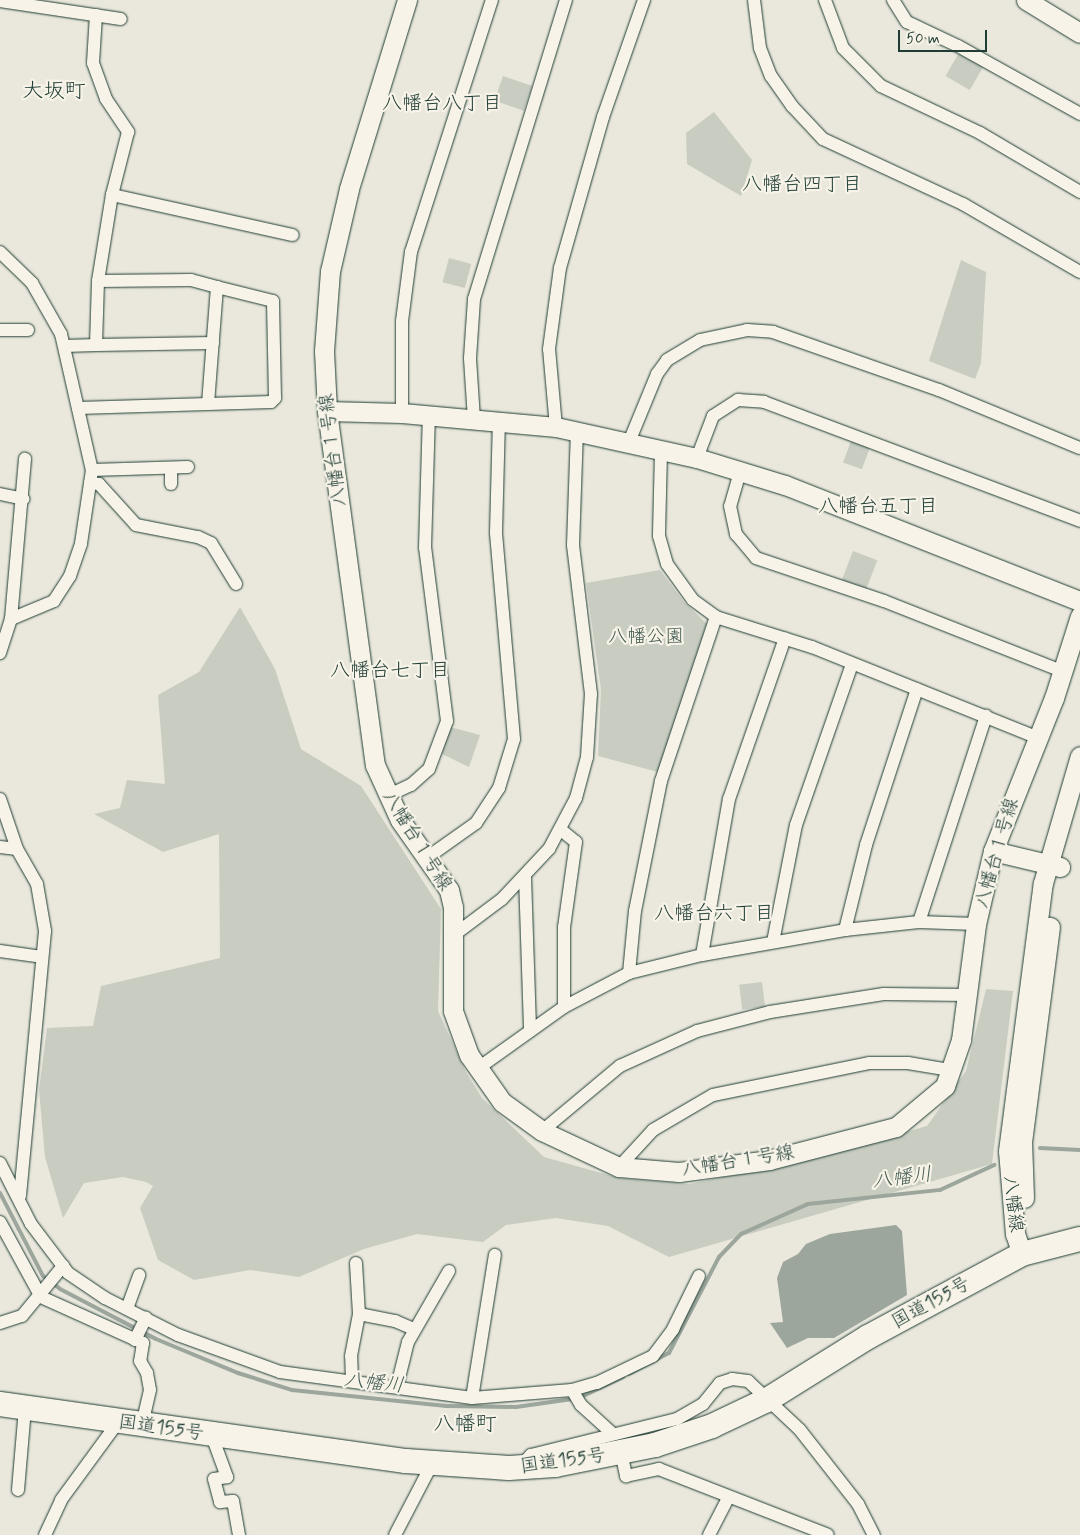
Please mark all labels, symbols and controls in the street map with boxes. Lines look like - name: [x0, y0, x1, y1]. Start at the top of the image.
- scale bar: [900, 20, 989, 52]
- text: 50 m: [906, 29, 940, 49]
- district label: 大坂町: [23, 78, 85, 104]
- district label: 八幡台八丁目: [382, 91, 502, 115]
- district label: 八幡台四丁目: [742, 172, 862, 196]
- street label: 八幡台１号線: [315, 392, 351, 508]
- district label: 八幡台五丁目: [818, 494, 938, 518]
- park label: 八幡公園: [608, 626, 684, 648]
- district label: 八幡台七丁目: [330, 658, 450, 682]
- street label: 八幡台１号線: [377, 787, 457, 895]
- street label: 八幡台１号線: [970, 795, 1024, 911]
- district label: 八幡台六丁目: [654, 901, 774, 925]
- street label: 八幡台１号線: [680, 1141, 796, 1181]
- water label: 八幡川: [871, 1162, 933, 1194]
- street label: 八幡線: [998, 1174, 1028, 1234]
- street label: 国道155号: [888, 1272, 974, 1334]
- water label: 八幡川: [343, 1368, 405, 1398]
- street label: 国道155号: [117, 1411, 205, 1445]
- district label: 八幡町: [434, 1411, 496, 1437]
- street label: 国道155号: [519, 1444, 607, 1478]

